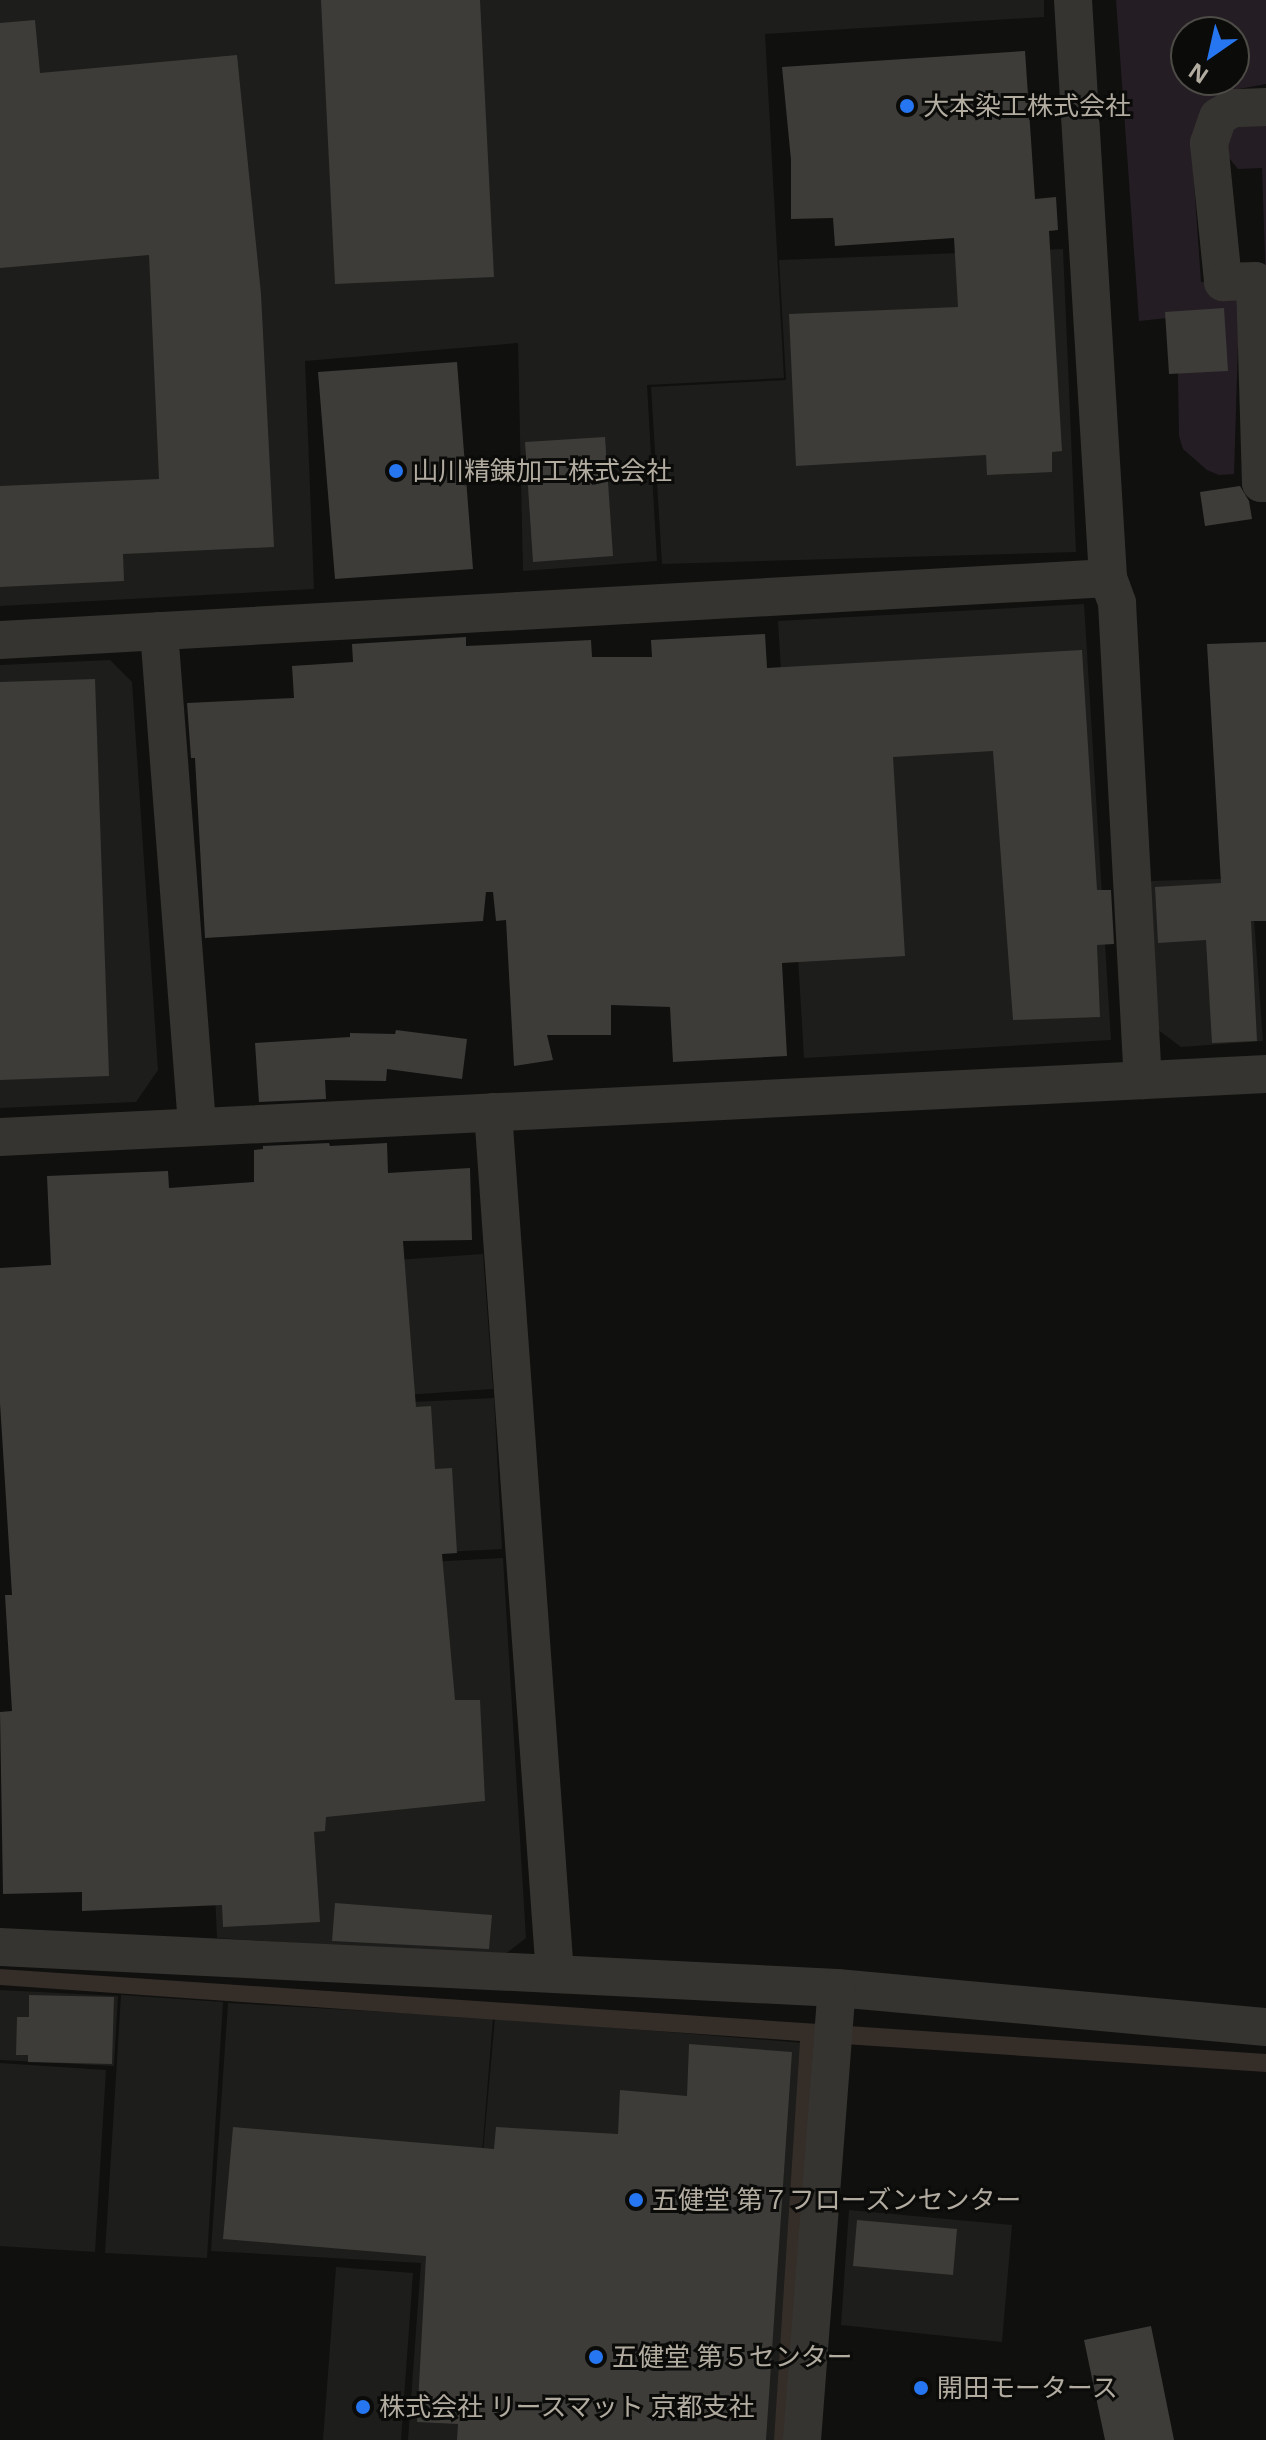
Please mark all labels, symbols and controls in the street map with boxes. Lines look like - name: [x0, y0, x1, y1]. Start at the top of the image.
- north arrow: [1170, 16, 1250, 96]
- text: N: [1182, 57, 1214, 92]
- place label: 大本染工株式会社: [923, 90, 1131, 122]
- marker: 大本染工株式会社: [898, 97, 916, 115]
- place label: 山川精錬加工株式会社: [412, 455, 672, 487]
- marker: 山川精錬加工株式会社: [387, 462, 405, 480]
- place label: 五健堂 第７フローズンセンター: [652, 2184, 1023, 2216]
- marker: 五健堂 第７フローズンセンター: [627, 2191, 645, 2209]
- place label: 五健堂 第５センター: [612, 2341, 853, 2373]
- marker: 五健堂 第５センター: [587, 2348, 605, 2366]
- place label: 開田モータース: [937, 2372, 1119, 2404]
- marker: 開田モータース: [912, 2379, 930, 2397]
- place label: 株式会社 リースマット 京都支社: [379, 2391, 757, 2423]
- marker: 株式会社 リースマット 京都支社: [354, 2398, 372, 2416]

